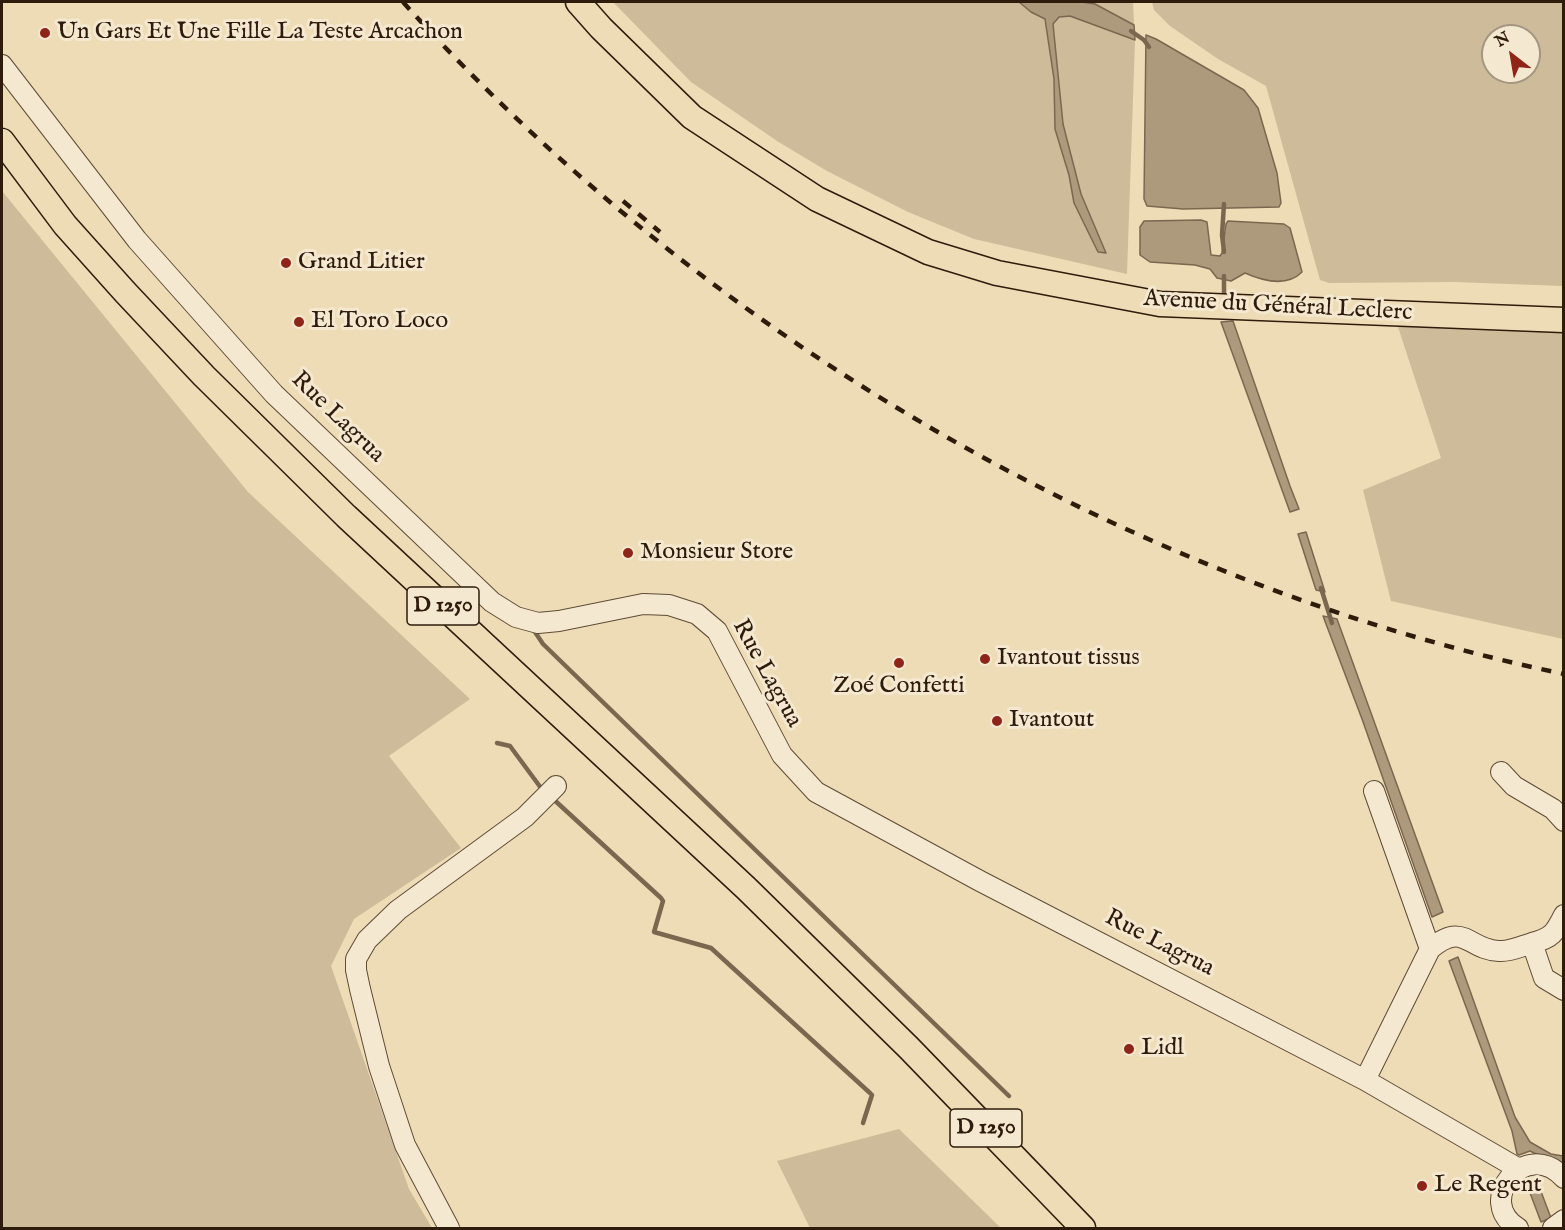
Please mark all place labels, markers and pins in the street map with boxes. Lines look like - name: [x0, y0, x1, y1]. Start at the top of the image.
- place label: Un Gars Et Une Fille La Teste Arcachon: [57, 19, 463, 47]
- marker: Un Gars Et Une Fille La Teste Arcachon: [38, 26, 52, 40]
- place label: Grand Litier: [298, 249, 425, 277]
- marker: Grand Litier: [279, 256, 293, 270]
- place label: El Toro Loco: [311, 308, 448, 336]
- marker: El Toro Loco: [292, 315, 306, 329]
- place label: Monsieur Store: [640, 539, 793, 567]
- marker: Monsieur Store: [621, 546, 635, 560]
- place label: Ivantout tissus: [997, 645, 1140, 673]
- marker: Ivantout tissus: [978, 652, 992, 666]
- marker: Zoé Confetti: [892, 656, 906, 670]
- place label: Zoé Confetti: [833, 673, 965, 701]
- place label: Ivantout: [1009, 707, 1094, 735]
- marker: Ivantout: [990, 714, 1004, 728]
- place label: Lidl: [1141, 1035, 1184, 1063]
- marker: Lidl: [1122, 1042, 1136, 1056]
- place label: Le Regent: [1434, 1172, 1542, 1200]
- marker: Le Regent: [1415, 1179, 1429, 1193]

